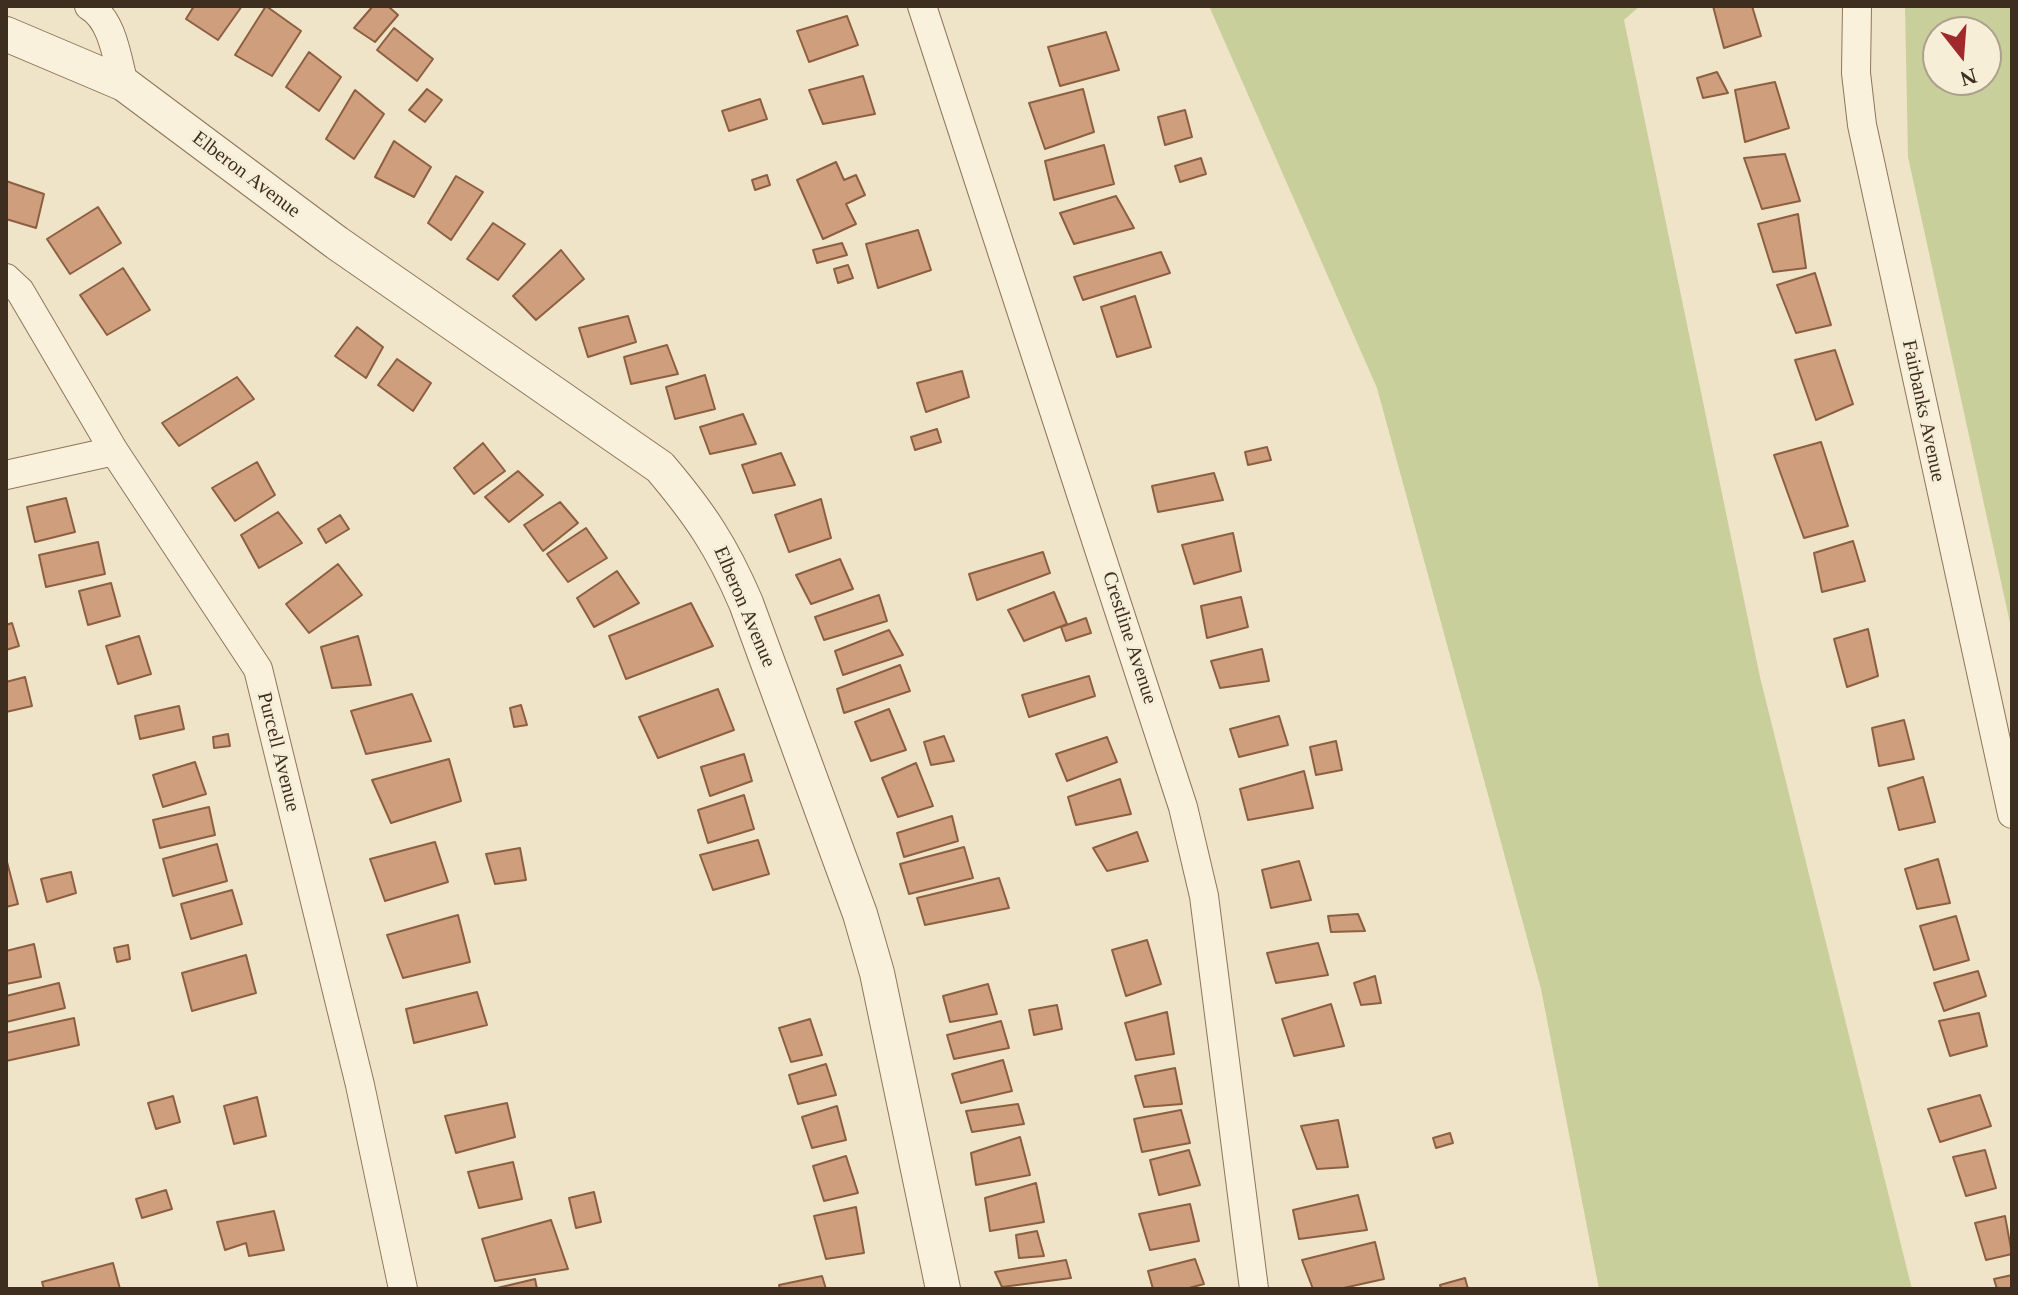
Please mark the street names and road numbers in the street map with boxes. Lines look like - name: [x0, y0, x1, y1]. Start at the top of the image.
- street label: Elberon Avenue: [187, 127, 305, 223]
- street label: Fairbanks Avenue: [1896, 338, 1950, 484]
- street label: Elberon Avenue: [708, 543, 780, 671]
- street label: Crestline Avenue: [1096, 569, 1162, 707]
- street label: Purcell Avenue: [252, 690, 304, 814]

